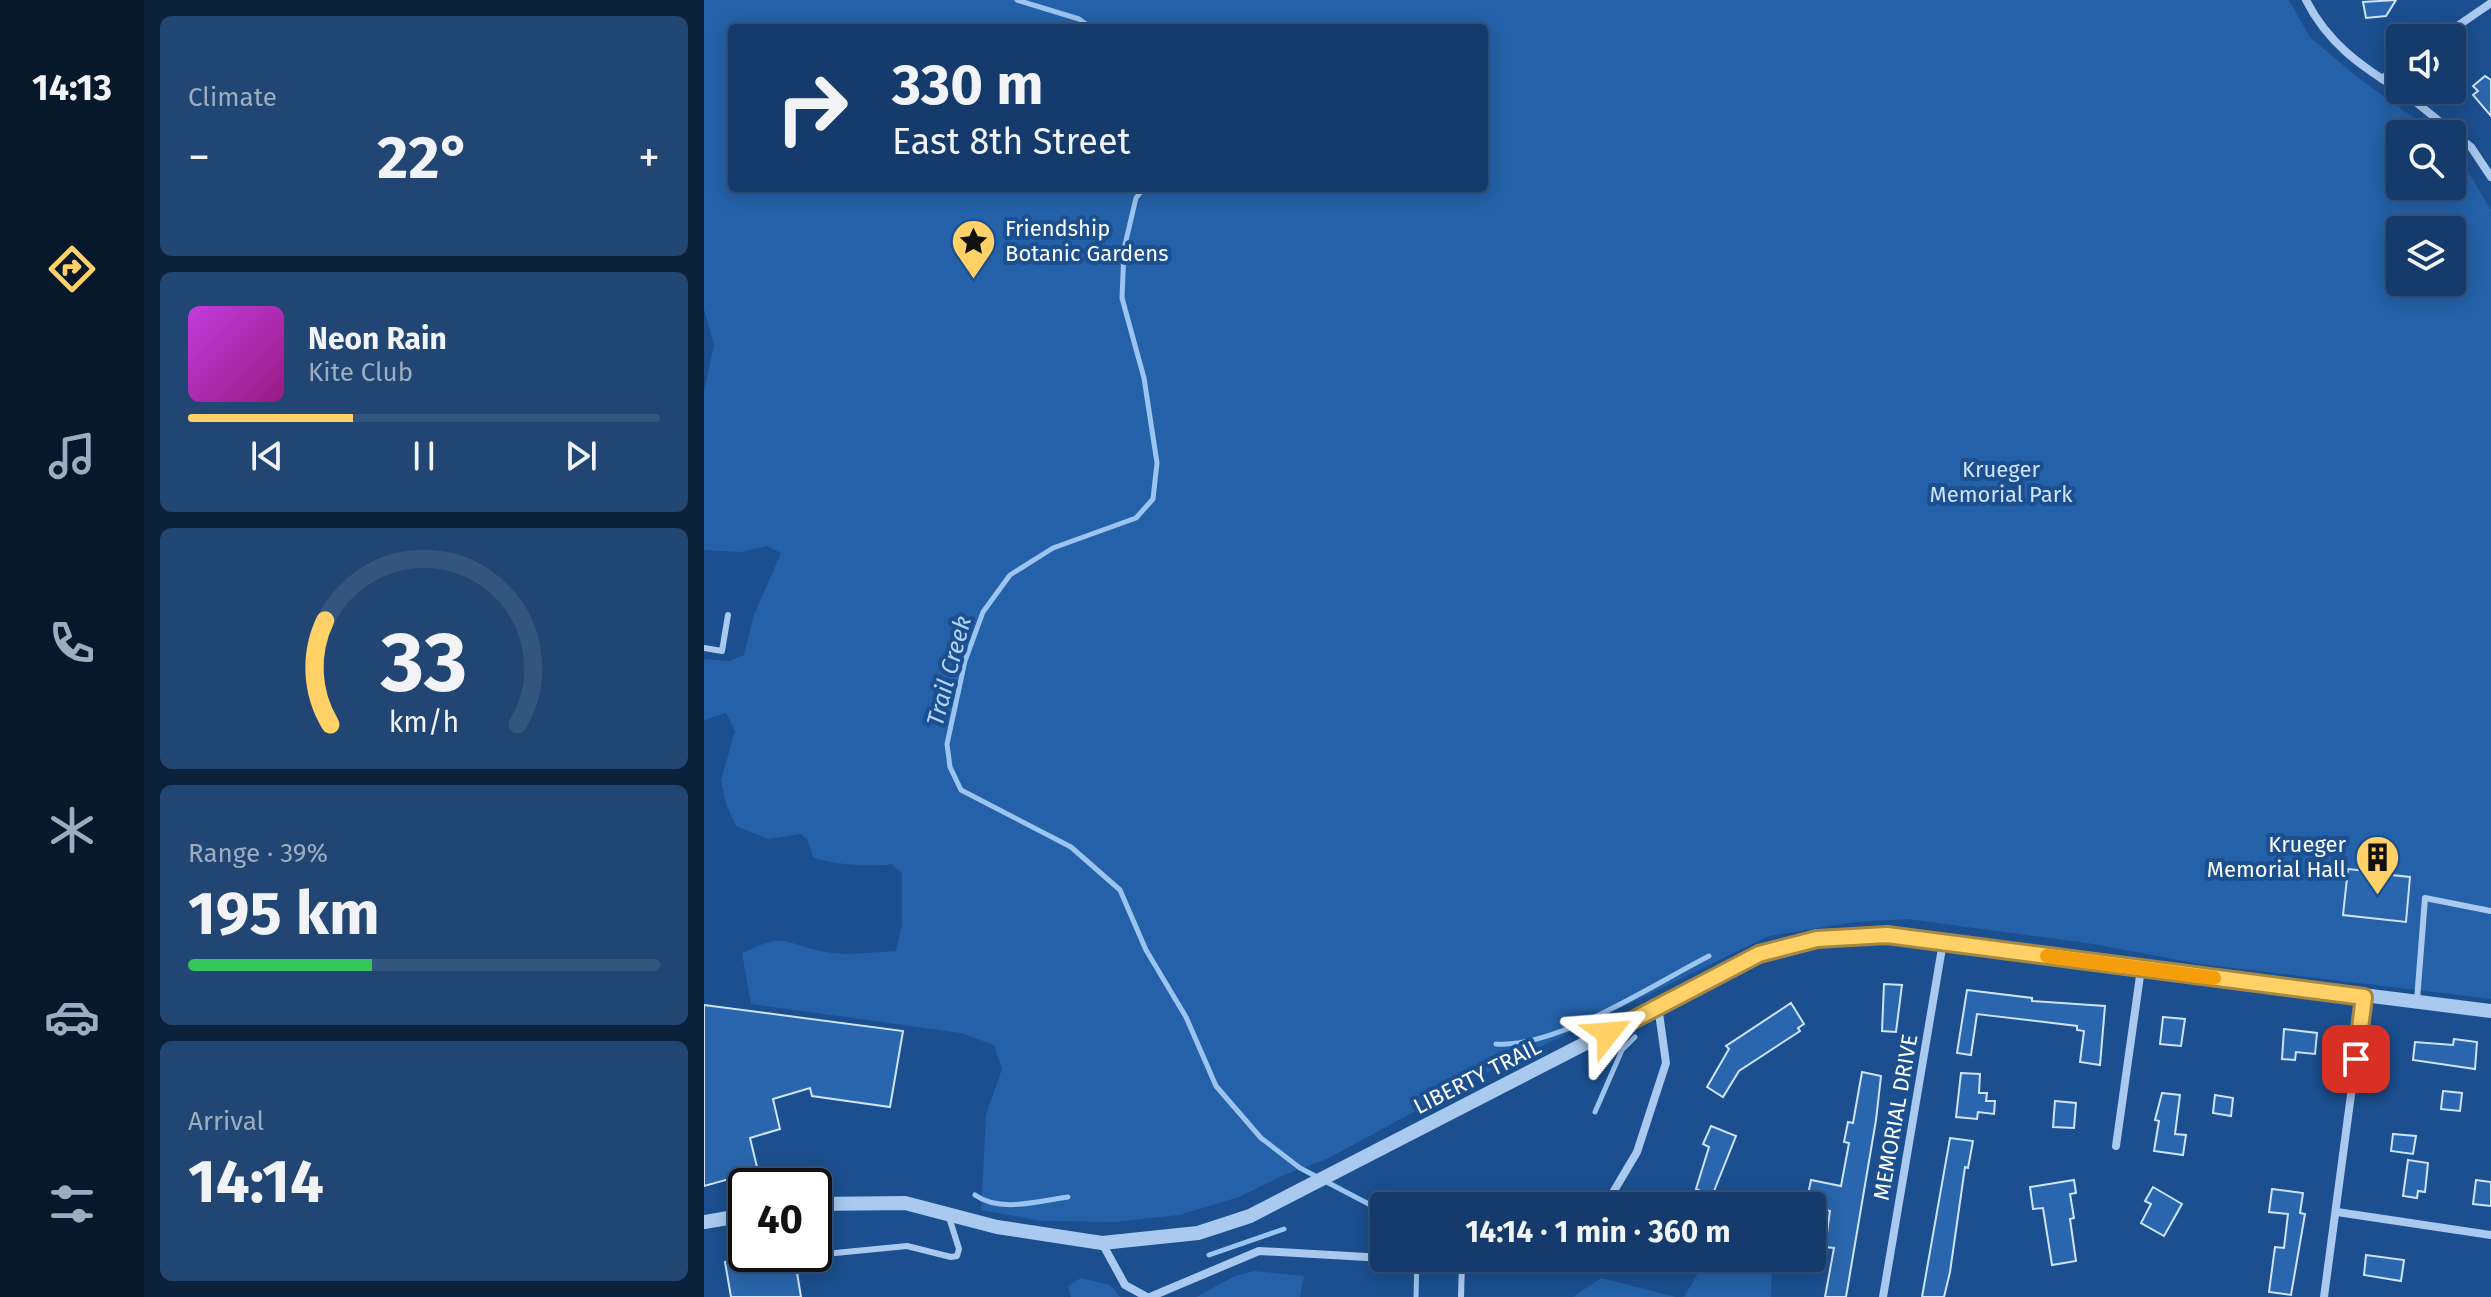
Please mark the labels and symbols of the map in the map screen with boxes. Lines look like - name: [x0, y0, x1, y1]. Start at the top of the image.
- place label: Friendship Botanic Gardens: [1005, 215, 1168, 267]
- place icon: Friendship Botanic Gardens: [950, 217, 998, 280]
- park label: Krueger Memorial Park: [1930, 456, 2073, 508]
- water label: Trail Creek: [921, 613, 977, 729]
- place label: Krueger Memorial Hall: [2207, 831, 2346, 883]
- building icon: Krueger Memorial Hall: [2353, 833, 2401, 896]
- position arrow: [1566, 991, 1650, 1075]
- pin: [2322, 1025, 2390, 1093]
- street label: MEMORIAL DRIVE: [1868, 1032, 1923, 1202]
- street label: LIBERTY TRAIL: [1409, 1033, 1546, 1120]
- speed limit sign: 40: [728, 1168, 832, 1272]

